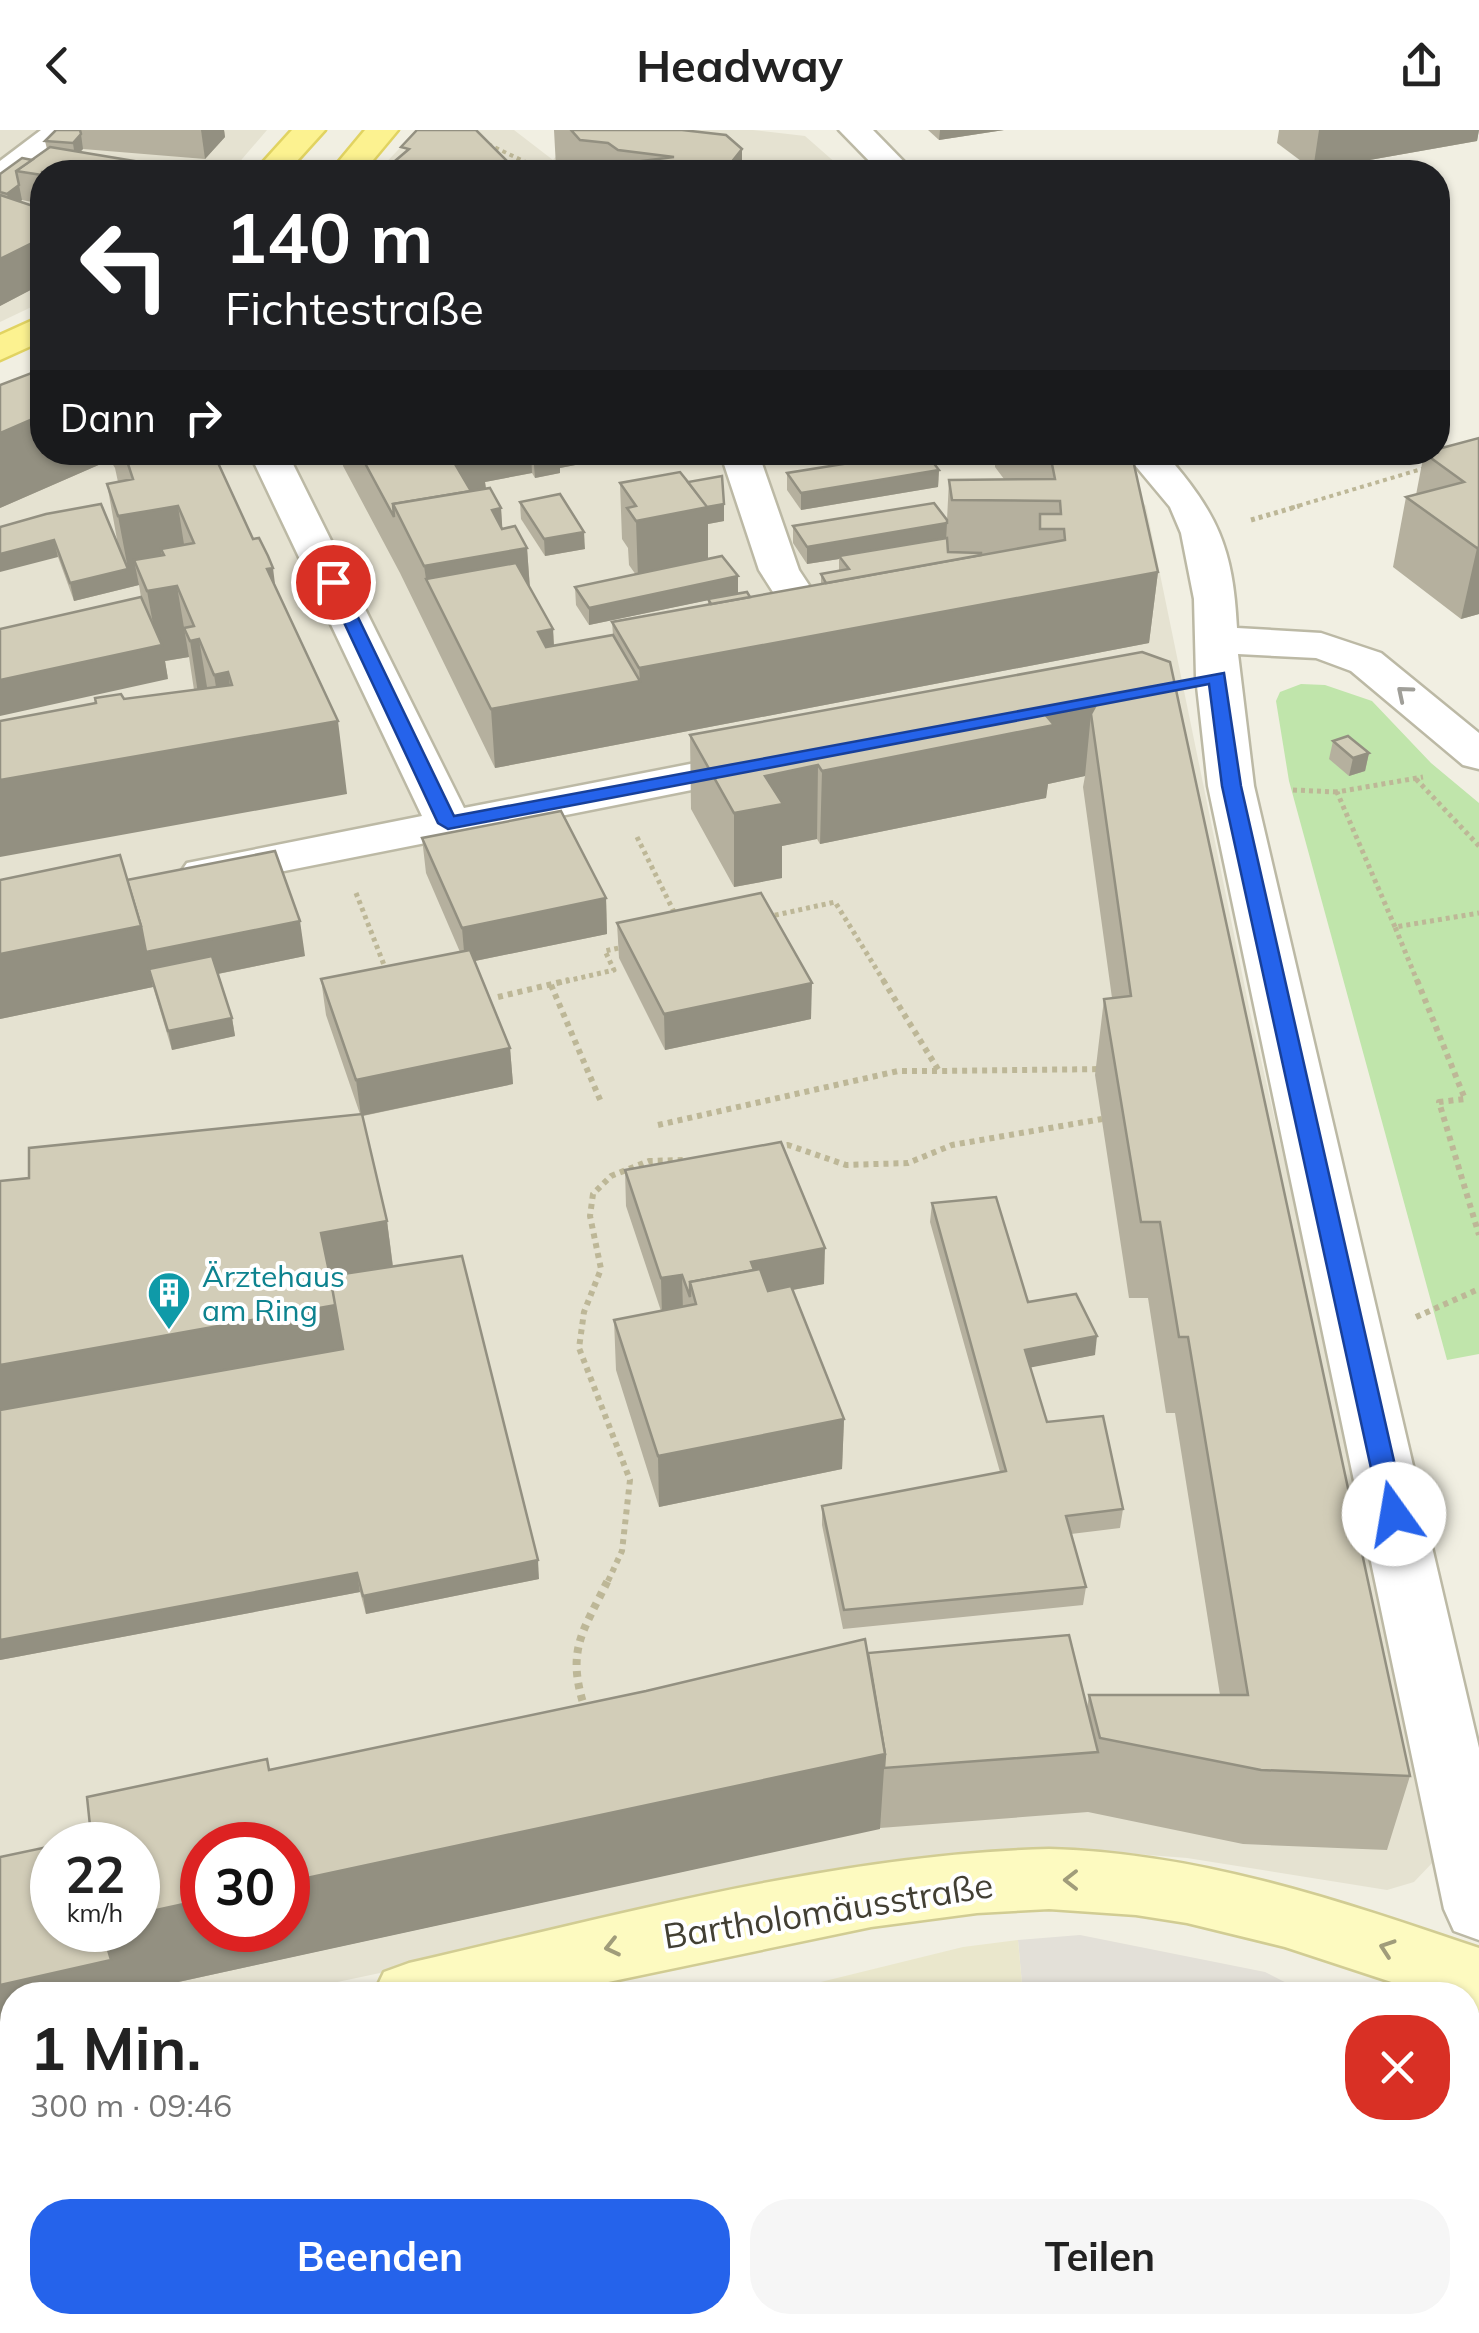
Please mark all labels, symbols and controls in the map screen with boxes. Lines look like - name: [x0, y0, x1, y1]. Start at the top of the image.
- text: Headway: [636, 37, 843, 93]
- icon: back: [30, 38, 85, 93]
- icon: share: [1394, 38, 1449, 93]
- text: 140 m: [225, 193, 433, 281]
- icon: left: [60, 200, 190, 330]
- text: Fichtestraße: [225, 280, 484, 336]
- icon: right: [176, 390, 231, 445]
- text: Dann: [60, 394, 156, 442]
- pin: [291, 540, 376, 625]
- icon: arrive: [306, 555, 361, 610]
- one-way arrow: [1397, 687, 1415, 705]
- place label: Ärztehaus am Ring: [202, 1257, 345, 1329]
- building icon: Ärztehaus am Ring: [146, 1270, 192, 1331]
- position arrow: [1342, 1462, 1446, 1566]
- speed limit sign: 30: [180, 1822, 310, 1952]
- text: 22: [65, 1843, 125, 1906]
- street label: Bartholomäusstraße: [660, 1862, 996, 1958]
- one-way arrow: [1062, 1869, 1078, 1891]
- text: km/h: [67, 1897, 123, 1928]
- one-way arrow: [604, 1936, 621, 1957]
- one-way arrow: [1379, 1940, 1396, 1960]
- text: 1 Min.: [30, 2010, 201, 2085]
- button: close: [1345, 2015, 1450, 2120]
- text: 300 m · 09:46: [30, 2085, 232, 2125]
- button: Beenden: [30, 2199, 730, 2314]
- button: Teilen: [750, 2199, 1450, 2314]

